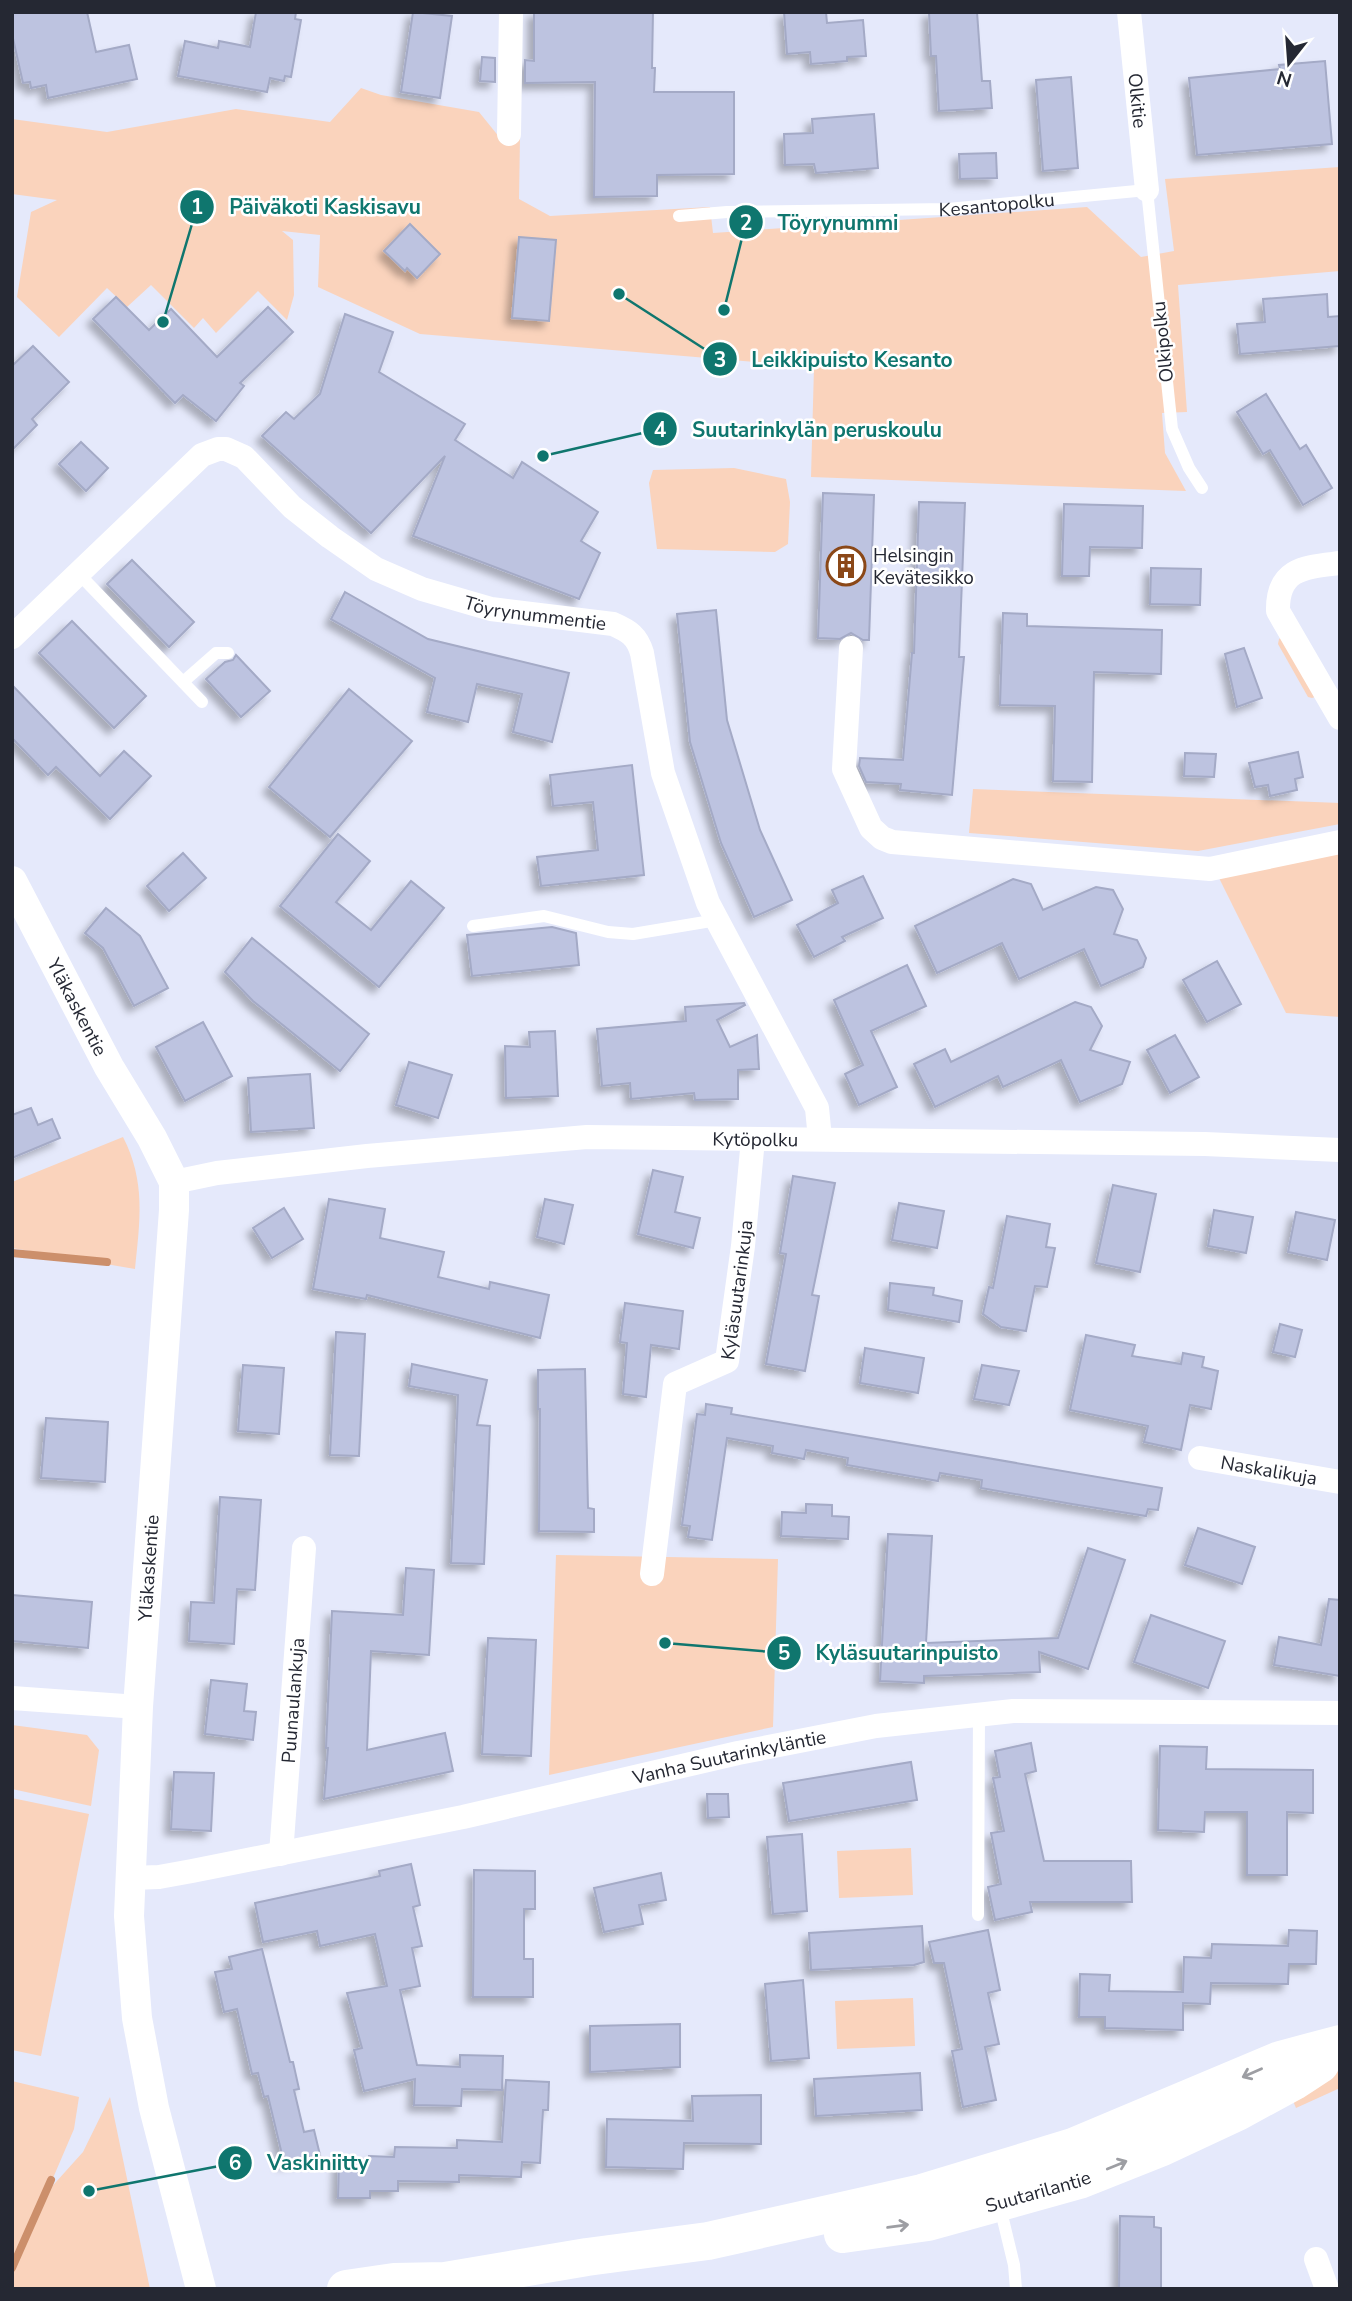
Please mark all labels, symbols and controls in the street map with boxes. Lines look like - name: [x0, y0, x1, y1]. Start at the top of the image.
- north arrow: [1254, 28, 1324, 98]
- text: N: [1274, 64, 1295, 93]
- street label: Olkitie: [1121, 72, 1153, 129]
- callout: Päiväkoti Kaskisavu: [180, 186, 435, 228]
- street label: Kesantopolku: [938, 187, 1056, 223]
- text: 1: [191, 193, 203, 221]
- text: Päiväkoti Kaskisavu: [229, 193, 421, 221]
- callout: Töyrynummi: [729, 201, 913, 243]
- text: 2: [740, 209, 752, 237]
- text: Töyrynummi: [778, 209, 898, 237]
- street label: Olkipolku: [1146, 300, 1180, 384]
- callout: Leikkipuisto Kesanto: [703, 338, 967, 380]
- text: 3: [714, 346, 726, 374]
- text: Leikkipuisto Kesanto: [751, 346, 953, 374]
- callout: Suutarinkylän peruskoulu: [643, 408, 956, 450]
- text: 4: [654, 416, 667, 444]
- text: Suutarinkylän peruskoulu: [692, 416, 942, 444]
- place label: Helsingin Kevätesikko: [873, 543, 974, 591]
- building icon: Helsingin Kevätesikko: [825, 545, 867, 587]
- street label: Töyrynummentie: [461, 590, 608, 637]
- street label: Yläkaskentie: [40, 953, 113, 1061]
- street label: Kytöpolku: [712, 1126, 798, 1153]
- street label: Kyläsuutarinkuja: [715, 1219, 759, 1362]
- street label: Naskalikuja: [1219, 1450, 1319, 1492]
- street label: Yläkaskentie: [132, 1514, 166, 1623]
- callout: Kyläsuutarinpuisto: [767, 1632, 1013, 1674]
- street label: Puunaulankuja: [276, 1637, 311, 1764]
- text: 5: [778, 1639, 790, 1667]
- text: Kyläsuutarinpuisto: [816, 1639, 998, 1667]
- street label: Vanha Suutarinkyläntie: [629, 1724, 828, 1791]
- one-way arrow: [1241, 2067, 1263, 2080]
- callout: Vaskiniitty: [218, 2142, 383, 2184]
- text: 6: [229, 2149, 241, 2177]
- text: Vaskiniitty: [266, 2149, 370, 2177]
- one-way arrow: [1105, 2158, 1127, 2171]
- street label: Suutarilantie: [982, 2165, 1095, 2219]
- one-way arrow: [886, 2220, 909, 2233]

